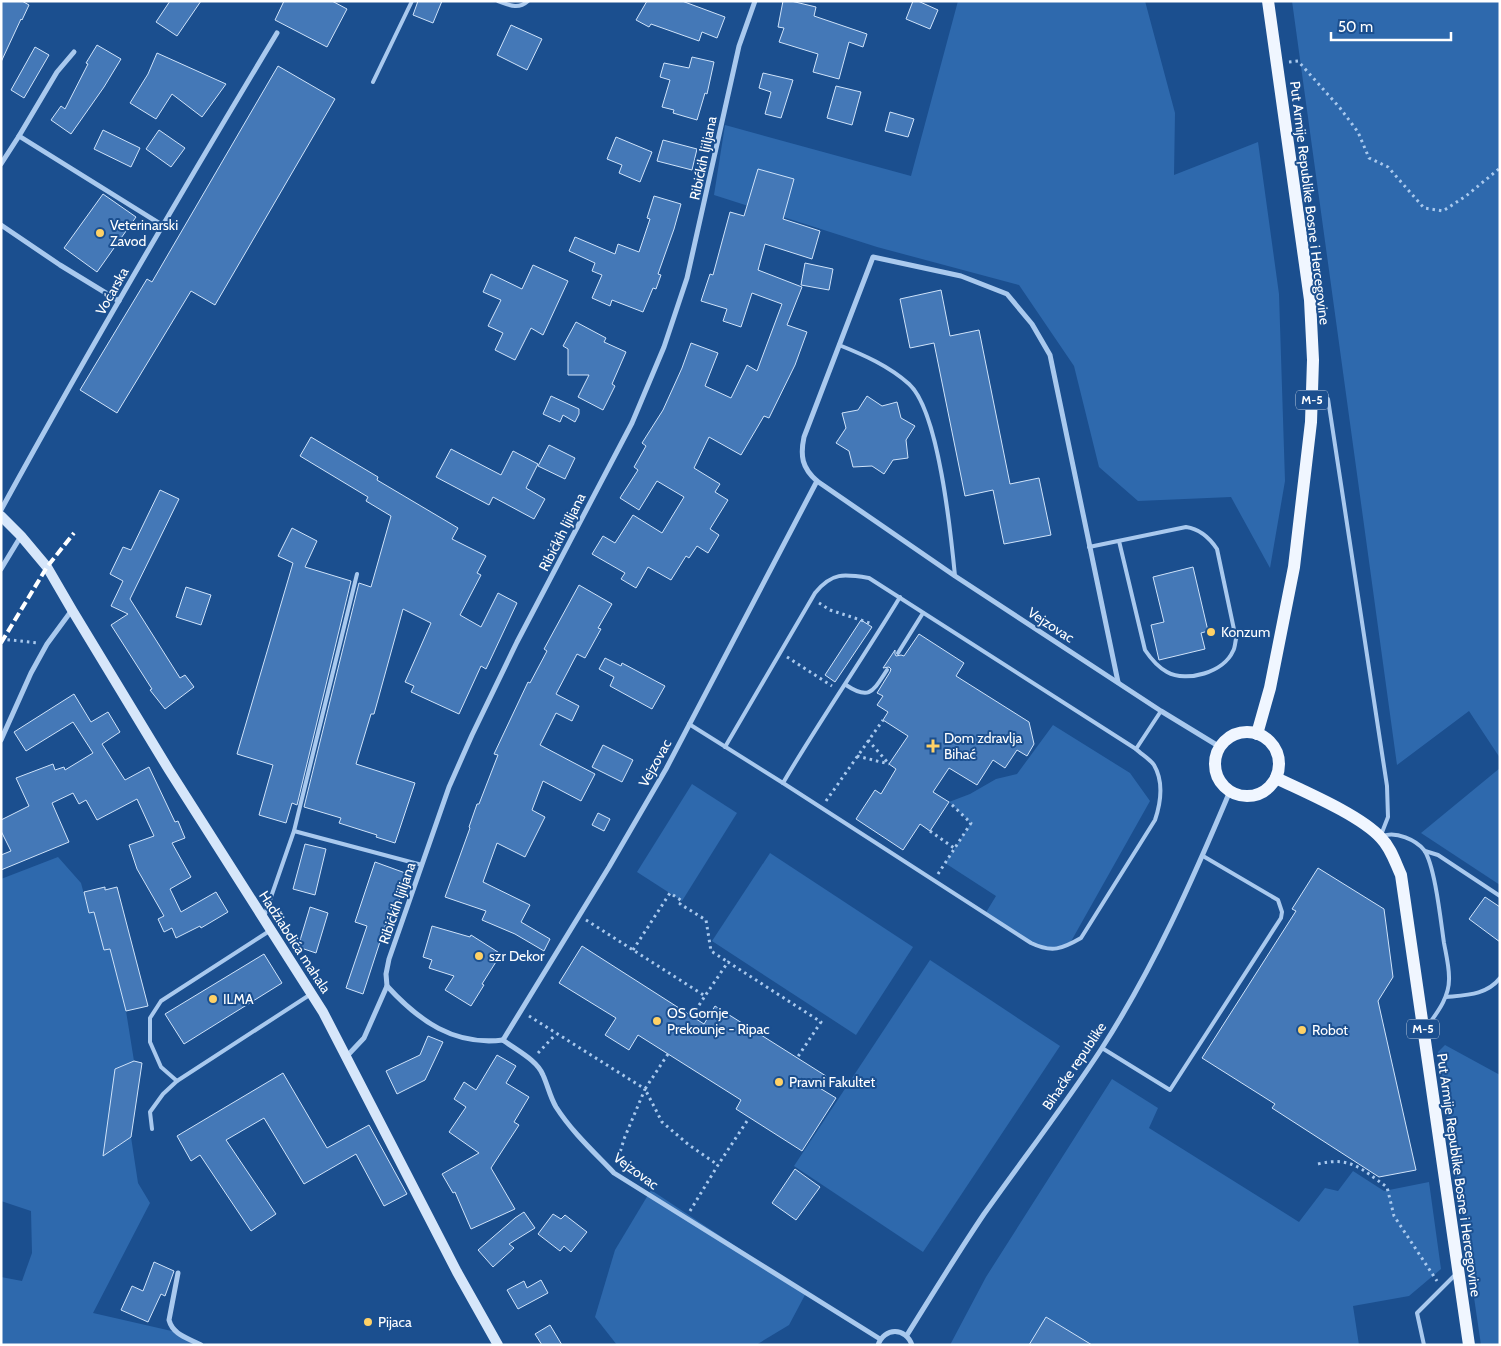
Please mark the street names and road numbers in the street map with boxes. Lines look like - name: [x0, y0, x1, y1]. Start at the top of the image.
- street label: Put Armije Republike Bosne i Hercegovine: [1286, 80, 1334, 326]
- street label: Ribićkih ljiljana: [685, 114, 721, 202]
- street label: Voćarska: [92, 264, 133, 318]
- road number: M-5: [1296, 390, 1328, 410]
- street label: Ribićkih ljiljana: [535, 490, 589, 574]
- street label: Vejzovac: [1024, 603, 1078, 647]
- street label: Vejzovac: [635, 736, 675, 790]
- street label: Ribićkih ljiljana: [375, 860, 419, 946]
- street label: Hadžiabdića mahala: [255, 887, 335, 997]
- street label: Bihaćke republike: [1038, 1019, 1110, 1113]
- road number: M-5: [1407, 1020, 1439, 1038]
- street label: Put Armije Republike Bosne i Hercegovine: [1433, 1052, 1485, 1298]
- street label: Vejzovac: [610, 1149, 662, 1193]

